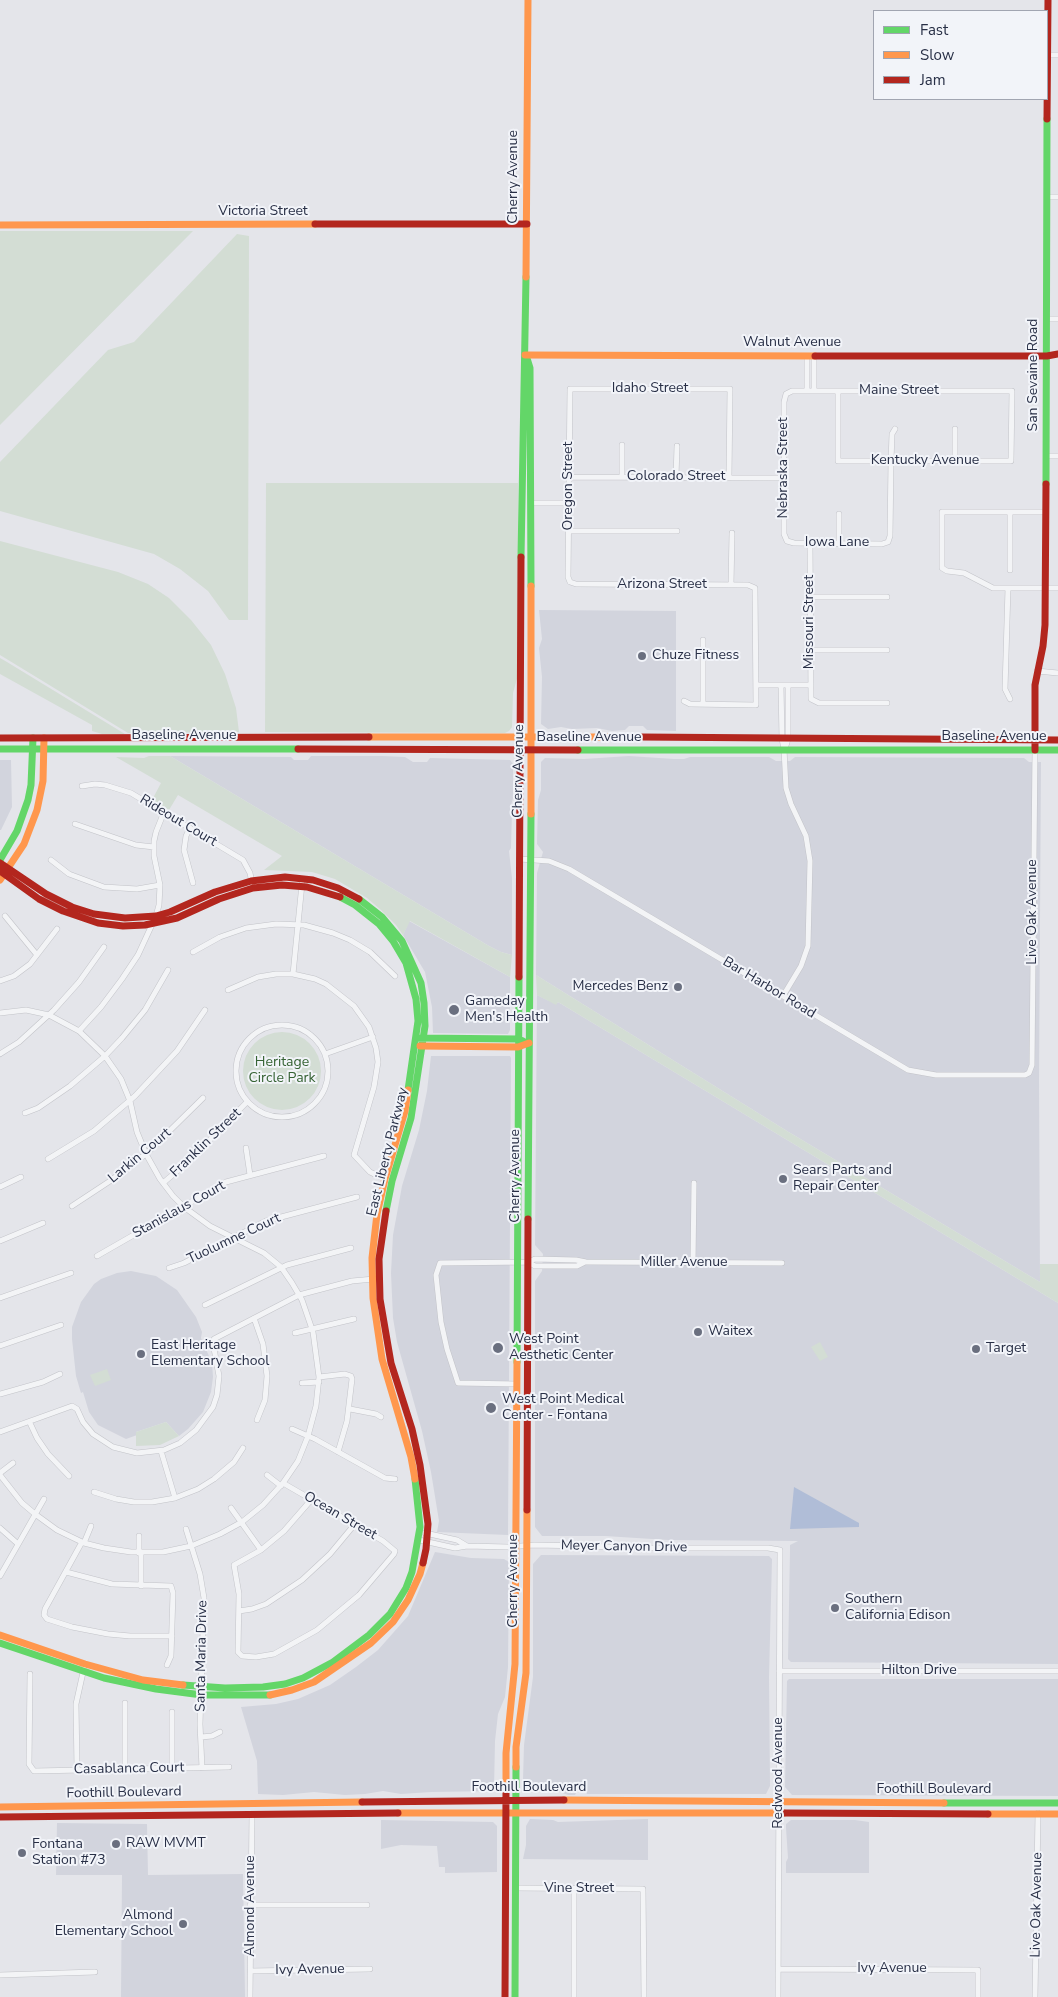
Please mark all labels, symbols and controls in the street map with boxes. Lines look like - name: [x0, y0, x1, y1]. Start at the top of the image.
- legend: [873, 10, 1048, 100]
- text: Fast: [920, 20, 948, 40]
- text: Slow: [920, 45, 954, 65]
- text: Jam: [920, 70, 946, 90]
- street label: Cherry Avenue: [506, 130, 522, 224]
- street label: Victoria Street: [218, 204, 308, 220]
- street label: San Sevaine Road: [1026, 319, 1042, 431]
- street label: Walnut Avenue: [743, 335, 841, 351]
- street label: Idaho Street: [612, 381, 688, 397]
- street label: Maine Street: [859, 383, 939, 399]
- street label: Nebraska Street: [776, 417, 792, 519]
- street label: Oregon Street: [561, 442, 577, 530]
- street label: Kentucky Avenue: [871, 453, 979, 469]
- street label: Colorado Street: [627, 469, 725, 485]
- street label: Iowa Lane: [805, 535, 869, 551]
- street label: Missouri Street: [802, 575, 818, 669]
- street label: Arizona Street: [617, 577, 707, 593]
- place label: Chuze Fitness: [652, 648, 739, 664]
- marker: Chuze Fitness: [636, 650, 648, 662]
- street label: Cherry Avenue: [510, 724, 528, 818]
- street label: Baseline Avenue: [131, 728, 237, 744]
- street label: Baseline Avenue: [941, 729, 1047, 745]
- street label: Baseline Avenue: [536, 730, 642, 746]
- street label: Rideout Court: [136, 791, 220, 851]
- street label: Live Oak Avenue: [1025, 859, 1041, 965]
- street label: Bar Harbor Road: [719, 954, 819, 1022]
- place label: Mercedes Benz: [573, 979, 668, 995]
- marker: Mercedes Benz: [672, 981, 684, 993]
- place label: Gameday Men's Health: [465, 994, 548, 1026]
- marker: Gameday Men's Health: [447, 1003, 461, 1017]
- park label: Heritage Circle Park: [248, 1055, 316, 1088]
- street label: East Liberty Parkway: [364, 1086, 412, 1218]
- street label: Franklin Street: [167, 1105, 245, 1181]
- street label: Larkin Court: [105, 1125, 175, 1187]
- street label: Cherry Avenue: [508, 1129, 524, 1223]
- place label: Sears Parts and Repair Center: [793, 1163, 892, 1196]
- marker: Sears Parts and Repair Center: [777, 1173, 789, 1185]
- street label: Stanislaus Court: [130, 1178, 228, 1242]
- street label: Tuolumne Court: [185, 1210, 283, 1268]
- street label: Miller Avenue: [640, 1255, 728, 1271]
- place label: Waitex: [708, 1324, 753, 1340]
- marker: Waitex: [692, 1326, 704, 1338]
- place label: West Point Aesthetic Center: [509, 1332, 613, 1364]
- place label: East Heritage Elementary School: [151, 1338, 269, 1370]
- marker: West Point Aesthetic Center: [491, 1341, 505, 1355]
- place label: Target: [986, 1341, 1026, 1357]
- marker: Target: [970, 1343, 982, 1355]
- marker: East Heritage Elementary School: [135, 1348, 147, 1360]
- place label: West Point Medical Center - Fontana: [502, 1392, 624, 1424]
- marker: West Point Medical Center - Fontana: [484, 1401, 498, 1415]
- street label: Ocean Street: [300, 1488, 380, 1544]
- street label: Cherry Avenue: [506, 1534, 522, 1628]
- street label: Meyer Canyon Drive: [561, 1537, 687, 1557]
- place label: Southern California Edison: [845, 1592, 950, 1624]
- street label: Santa Maria Drive: [193, 1600, 211, 1712]
- marker: Southern California Edison: [829, 1602, 841, 1614]
- street label: Hilton Drive: [881, 1663, 957, 1679]
- street label: Redwood Avenue: [771, 1717, 787, 1829]
- street label: Casablanca Court: [73, 1760, 185, 1778]
- street label: Foothill Boulevard: [472, 1780, 586, 1796]
- street label: Foothill Boulevard: [877, 1782, 991, 1798]
- street label: Foothill Boulevard: [66, 1784, 182, 1802]
- place label: RAW MVMT: [126, 1836, 206, 1852]
- place label: Fontana Station #73: [32, 1837, 106, 1870]
- marker: RAW MVMT: [110, 1838, 122, 1850]
- marker: Fontana Station #73: [16, 1847, 28, 1859]
- street label: Live Oak Avenue: [1028, 1852, 1046, 1958]
- street label: Almond Avenue: [243, 1855, 259, 1957]
- street label: Vine Street: [544, 1881, 614, 1897]
- place label: Almond Elementary School: [55, 1908, 173, 1940]
- marker: Almond Elementary School: [177, 1918, 189, 1930]
- street label: Ivy Avenue: [275, 1961, 345, 1979]
- street label: Ivy Avenue: [857, 1961, 927, 1977]

